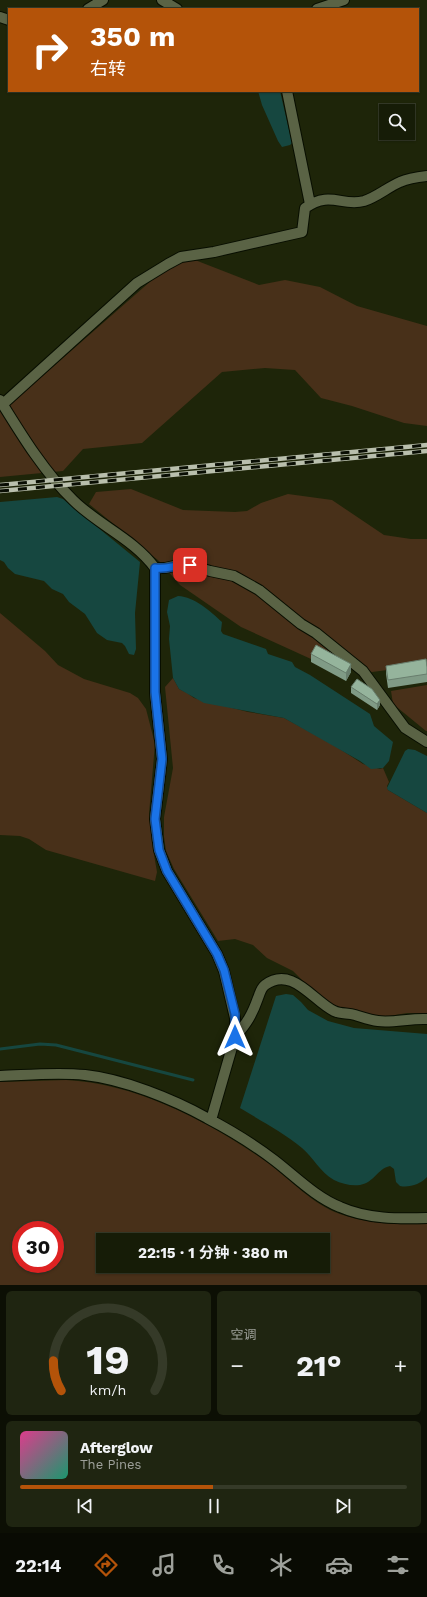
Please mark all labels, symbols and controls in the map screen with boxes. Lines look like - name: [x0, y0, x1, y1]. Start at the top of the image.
- text: 350 m: [90, 20, 175, 53]
- icon: right: [24, 24, 76, 76]
- text: 右转: [90, 58, 126, 79]
- map controls: [379, 104, 415, 140]
- button: search: [379, 104, 415, 140]
- pin: [173, 548, 207, 582]
- icon: arrive: [179, 554, 201, 576]
- position arrow: [214, 1016, 256, 1058]
- speed limit sign: 30: [12, 1221, 64, 1273]
- text: 22:15 · 1 分钟 · 380 m: [138, 1244, 288, 1262]
- text: 空调: [231, 1327, 257, 1342]
- text: 19: [86, 1335, 130, 1384]
- text: 21°: [296, 1348, 342, 1383]
- text: −: [231, 1353, 244, 1378]
- text: +: [394, 1353, 407, 1378]
- text: km/h: [90, 1382, 127, 1398]
- text: Afterglow: [80, 1439, 153, 1457]
- text: The Pines: [80, 1457, 141, 1472]
- icon: previous: [74, 1495, 96, 1517]
- icon: pause: [203, 1495, 225, 1517]
- icon: next: [332, 1495, 354, 1517]
- icon: directions: [92, 1551, 120, 1579]
- icon: music: [150, 1551, 178, 1579]
- icon: phone: [209, 1551, 237, 1579]
- icon: climate: [267, 1551, 295, 1579]
- icon: car: [325, 1551, 353, 1579]
- icon: filters: [384, 1551, 412, 1579]
- text: 22:14: [15, 1555, 61, 1576]

